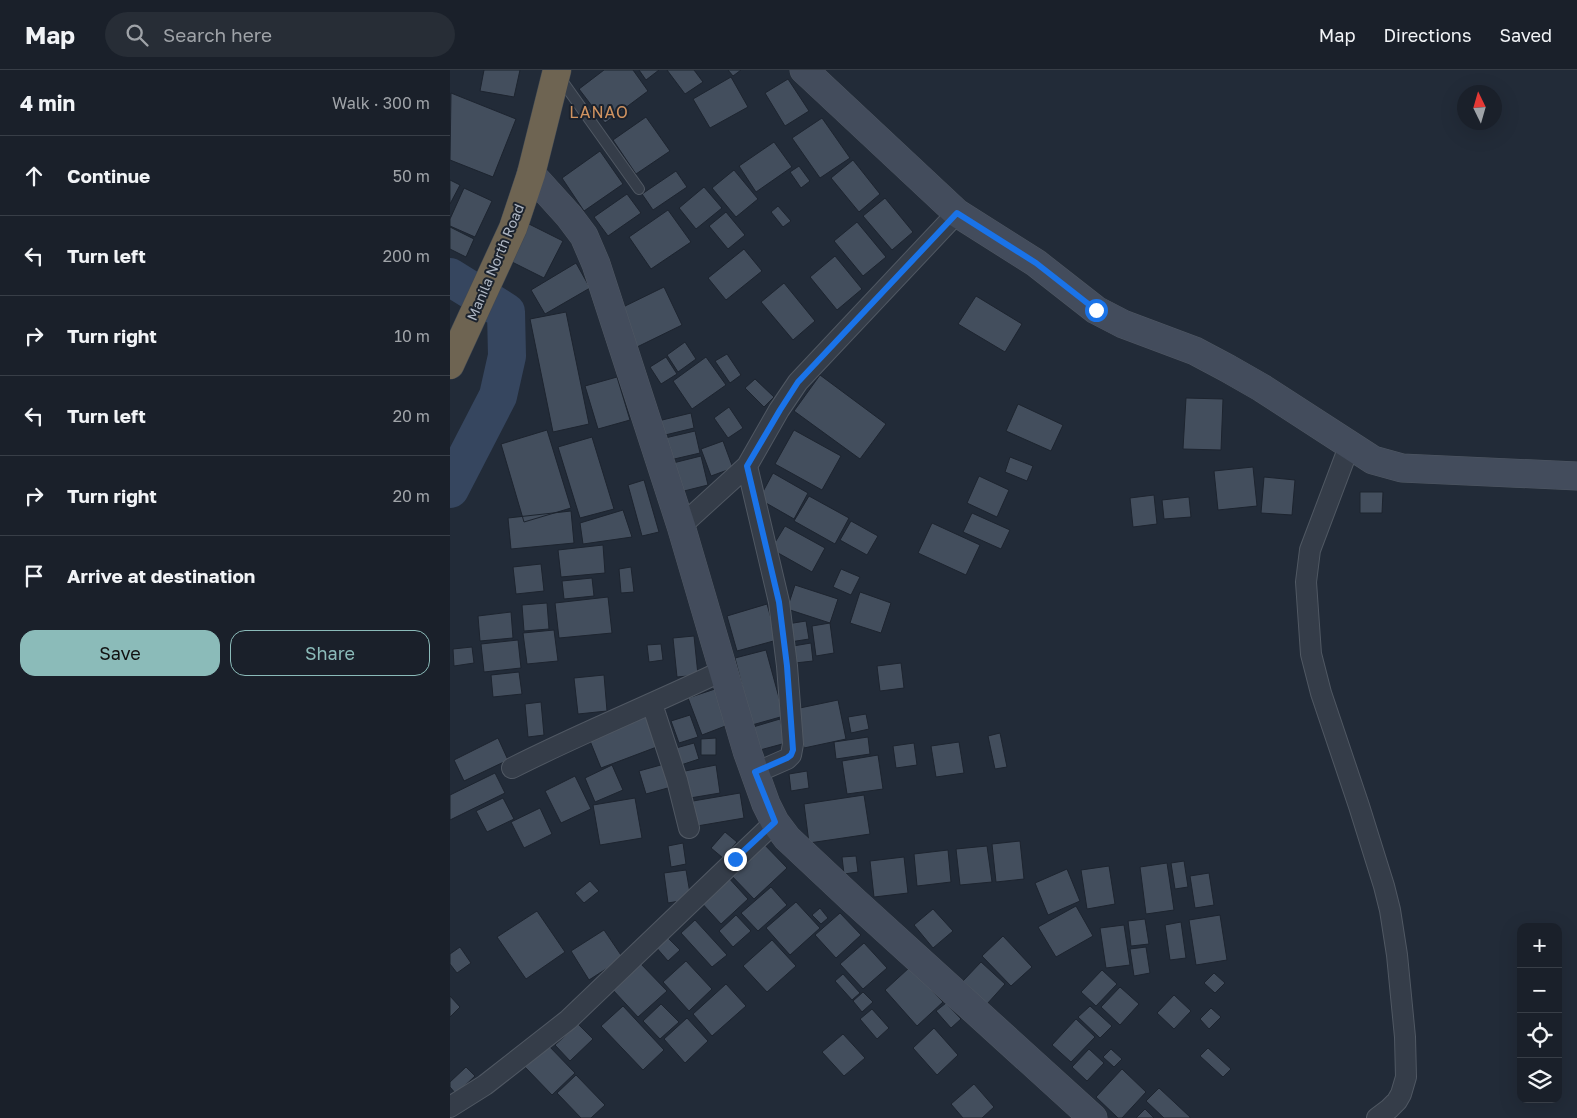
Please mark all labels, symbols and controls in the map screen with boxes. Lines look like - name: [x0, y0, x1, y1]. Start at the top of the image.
- search box: [105, 12, 455, 57]
- text: Map: [25, 20, 75, 49]
- icon: search: [123, 21, 151, 49]
- text: Search here: [163, 23, 272, 46]
- text: Map: [1319, 24, 1355, 46]
- text: Directions: [1383, 24, 1471, 46]
- text: Saved: [1499, 24, 1552, 46]
- north arrow: [1457, 85, 1502, 130]
- text: 4 min: [20, 90, 75, 116]
- text: Walk · 300 m: [332, 93, 430, 113]
- district label: LANAO: [569, 102, 629, 122]
- icon: ahead: [20, 162, 48, 190]
- text: Continue: [67, 164, 150, 187]
- text: 50 m: [393, 166, 430, 186]
- street label: Manila North Road: [463, 201, 527, 323]
- icon: left: [20, 242, 48, 270]
- text: Turn left: [67, 244, 146, 267]
- text: 200 m: [383, 246, 430, 266]
- route start: [1085, 299, 1108, 322]
- icon: right: [20, 322, 48, 350]
- text: Turn right: [67, 324, 157, 347]
- text: 10 m: [394, 326, 430, 346]
- icon: left: [20, 402, 48, 430]
- text: Turn left: [67, 404, 146, 427]
- text: 20 m: [393, 406, 430, 426]
- icon: right: [20, 482, 48, 510]
- text: Turn right: [67, 484, 157, 507]
- text: 20 m: [393, 486, 430, 506]
- icon: arrive: [20, 562, 48, 590]
- text: Arrive at destination: [67, 564, 255, 587]
- button: Save: [20, 630, 220, 676]
- button: Share: [230, 630, 430, 676]
- route end: [724, 848, 747, 871]
- map controls: [1517, 923, 1562, 1103]
- button: +: [1517, 923, 1562, 968]
- button: −: [1517, 968, 1562, 1013]
- button: locate: [1517, 1013, 1562, 1058]
- button: layers: [1517, 1058, 1562, 1103]

